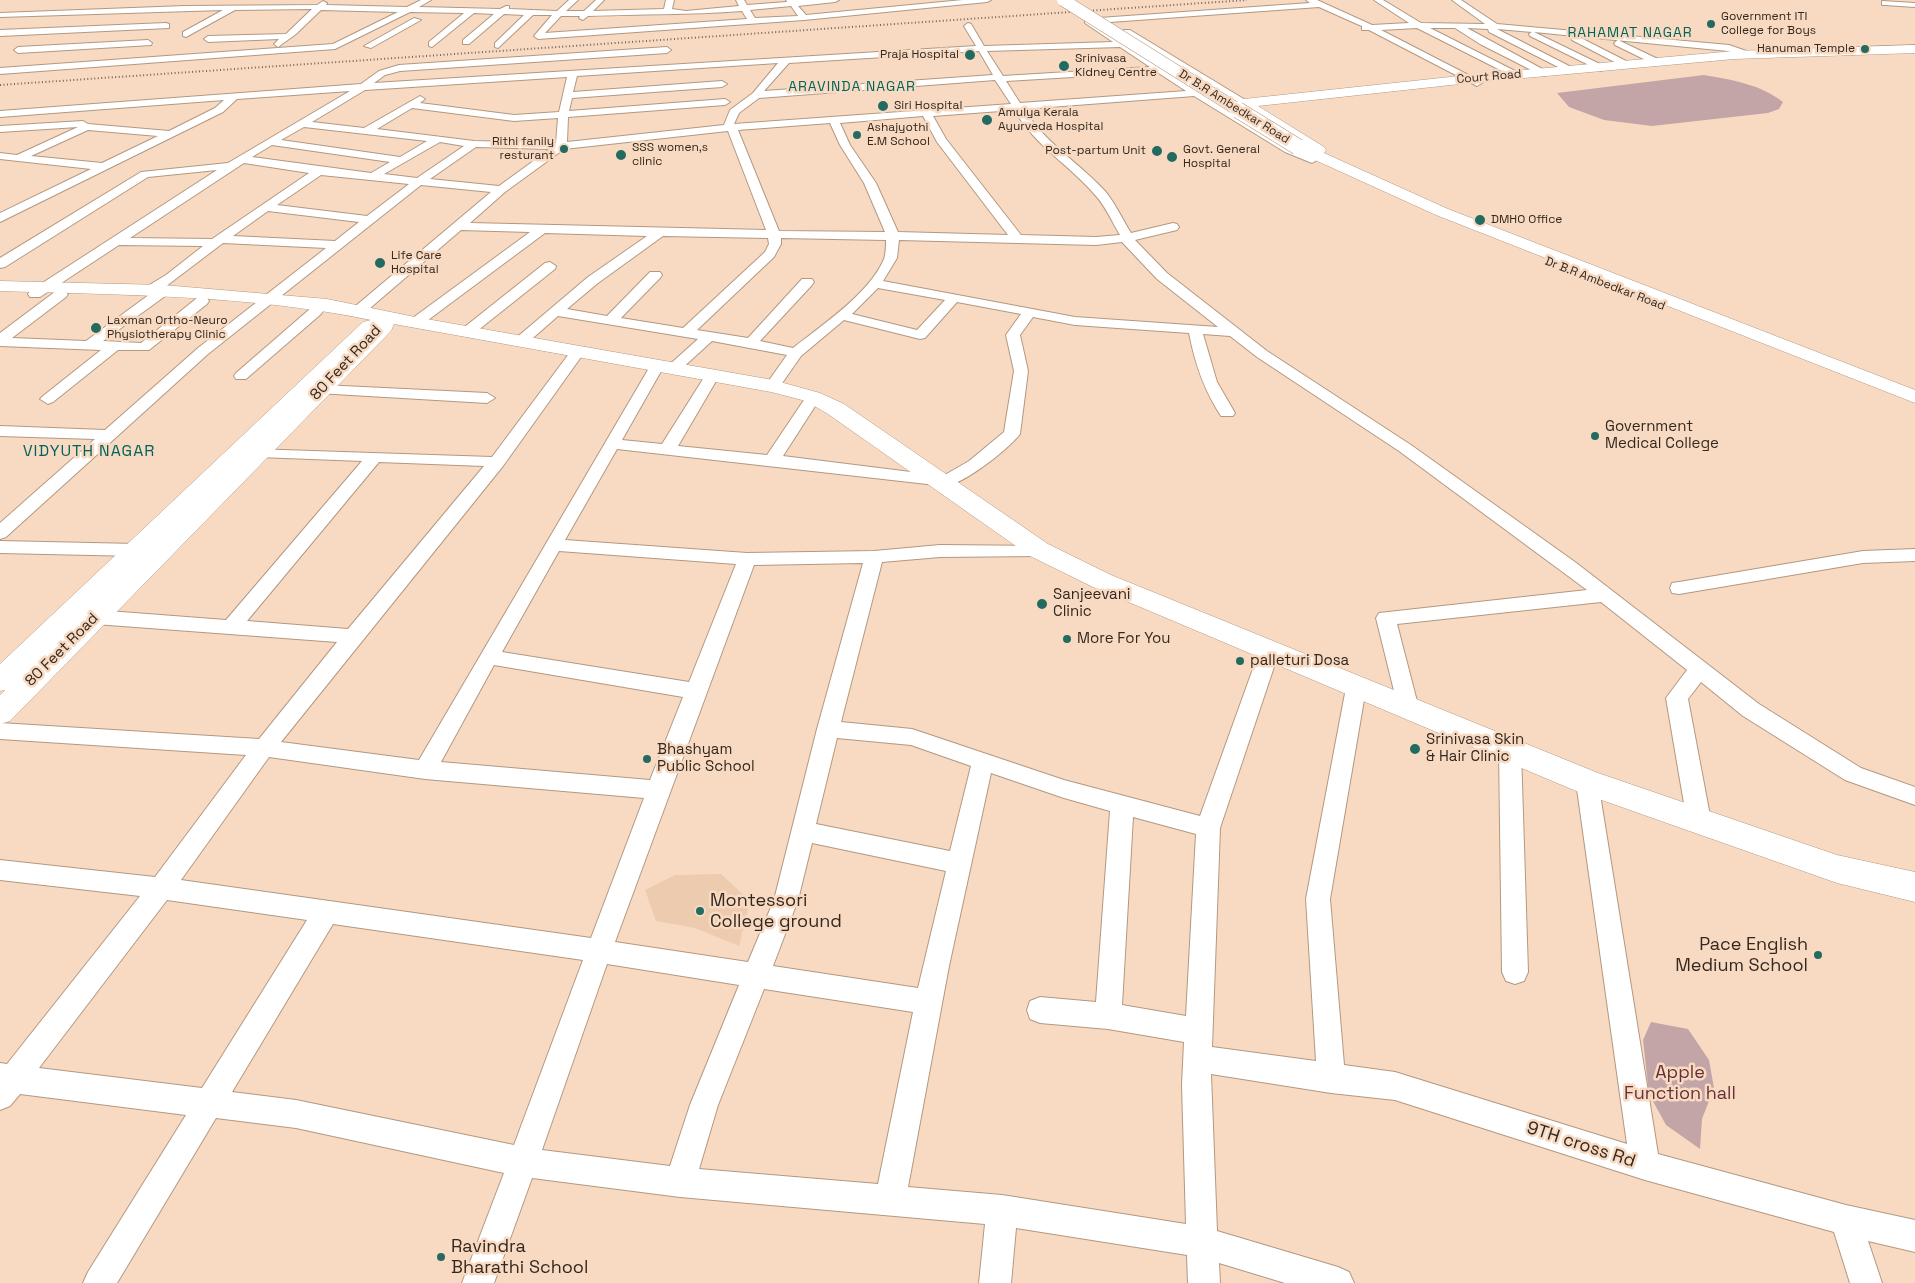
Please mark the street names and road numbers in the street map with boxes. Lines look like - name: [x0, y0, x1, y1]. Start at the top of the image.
- street label: Dr B.R Ambedkar Road: [1176, 67, 1292, 147]
- street label: Court Road: [1456, 67, 1522, 87]
- street label: Dr B.R Ambedkar Road: [1543, 254, 1667, 314]
- street label: 80 Feet Road: [307, 322, 385, 404]
- street label: 80 Feet Road: [22, 610, 102, 690]
- street label: 9TH cross Rd: [1524, 1117, 1638, 1173]

